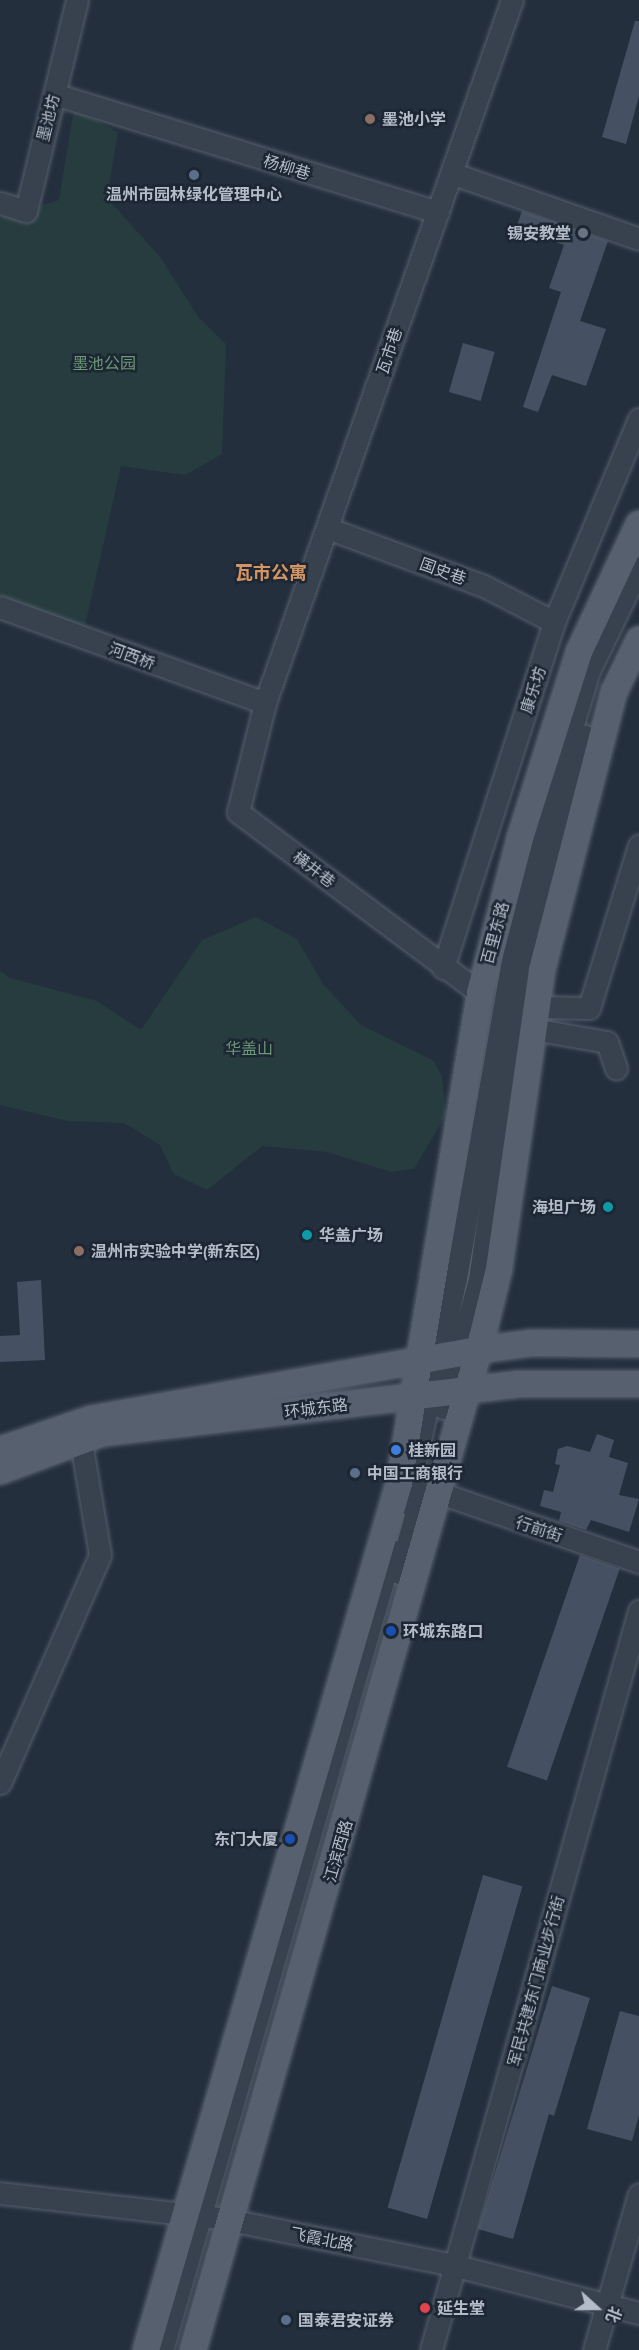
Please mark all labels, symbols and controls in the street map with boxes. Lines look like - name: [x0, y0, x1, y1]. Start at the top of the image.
- street label: 墨池坊: [33, 92, 63, 144]
- place label: 墨池小学: [382, 109, 446, 129]
- marker: 墨池小学: [363, 112, 377, 126]
- street label: 杨柳巷: [261, 151, 313, 183]
- marker: 温州市园林绿化管理中心: [187, 168, 201, 182]
- place label: 温州市园林绿化管理中心: [106, 184, 282, 204]
- place label: 锡安教堂: [507, 223, 571, 243]
- marker: 锡安教堂: [576, 226, 590, 240]
- street label: 瓦市巷: [372, 325, 406, 377]
- park label: 墨池公园: [72, 353, 136, 373]
- street label: 国史巷: [417, 554, 469, 588]
- district label: 瓦市公寓: [235, 562, 307, 584]
- street label: 河西桥: [106, 639, 158, 673]
- street label: 康乐坊: [516, 664, 550, 716]
- street label: 横井巷: [289, 847, 339, 891]
- street label: 百里东路: [477, 900, 513, 966]
- park label: 华盖山: [225, 1038, 273, 1058]
- place label: 海坦广场: [532, 1197, 596, 1217]
- marker: 海坦广场: [601, 1200, 615, 1214]
- place label: 华盖广场: [319, 1225, 383, 1245]
- marker: 华盖广场: [300, 1228, 314, 1242]
- place label: 温州市实验中学(新东区): [91, 1241, 260, 1261]
- marker: 温州市实验中学(新东区): [72, 1244, 86, 1258]
- street label: 环城东路: [283, 1395, 349, 1421]
- place label: 桂新园: [408, 1440, 456, 1460]
- marker: 桂新园: [389, 1443, 403, 1457]
- place label: 中国工商银行: [367, 1463, 463, 1483]
- marker: 中国工商银行: [348, 1466, 362, 1480]
- street label: 行前街: [513, 1512, 565, 1546]
- place label: 环城东路口: [403, 1621, 483, 1641]
- marker: 环城东路口: [384, 1624, 398, 1638]
- street label: 江滨西路: [320, 1818, 356, 1884]
- place label: 东门大厦: [214, 1829, 278, 1849]
- marker: 东门大厦: [283, 1832, 297, 1846]
- street label: 军民共建东门商业步行街: [504, 1894, 568, 2068]
- street label: 飞霞北路: [289, 2223, 355, 2255]
- north arrow: [567, 2278, 627, 2338]
- place label: 延生堂: [437, 2298, 485, 2318]
- marker: 延生堂: [418, 2301, 432, 2315]
- text: 北: [602, 2303, 626, 2326]
- place label: 国泰君安证券: [298, 2310, 394, 2330]
- marker: 国泰君安证券: [279, 2313, 293, 2327]

